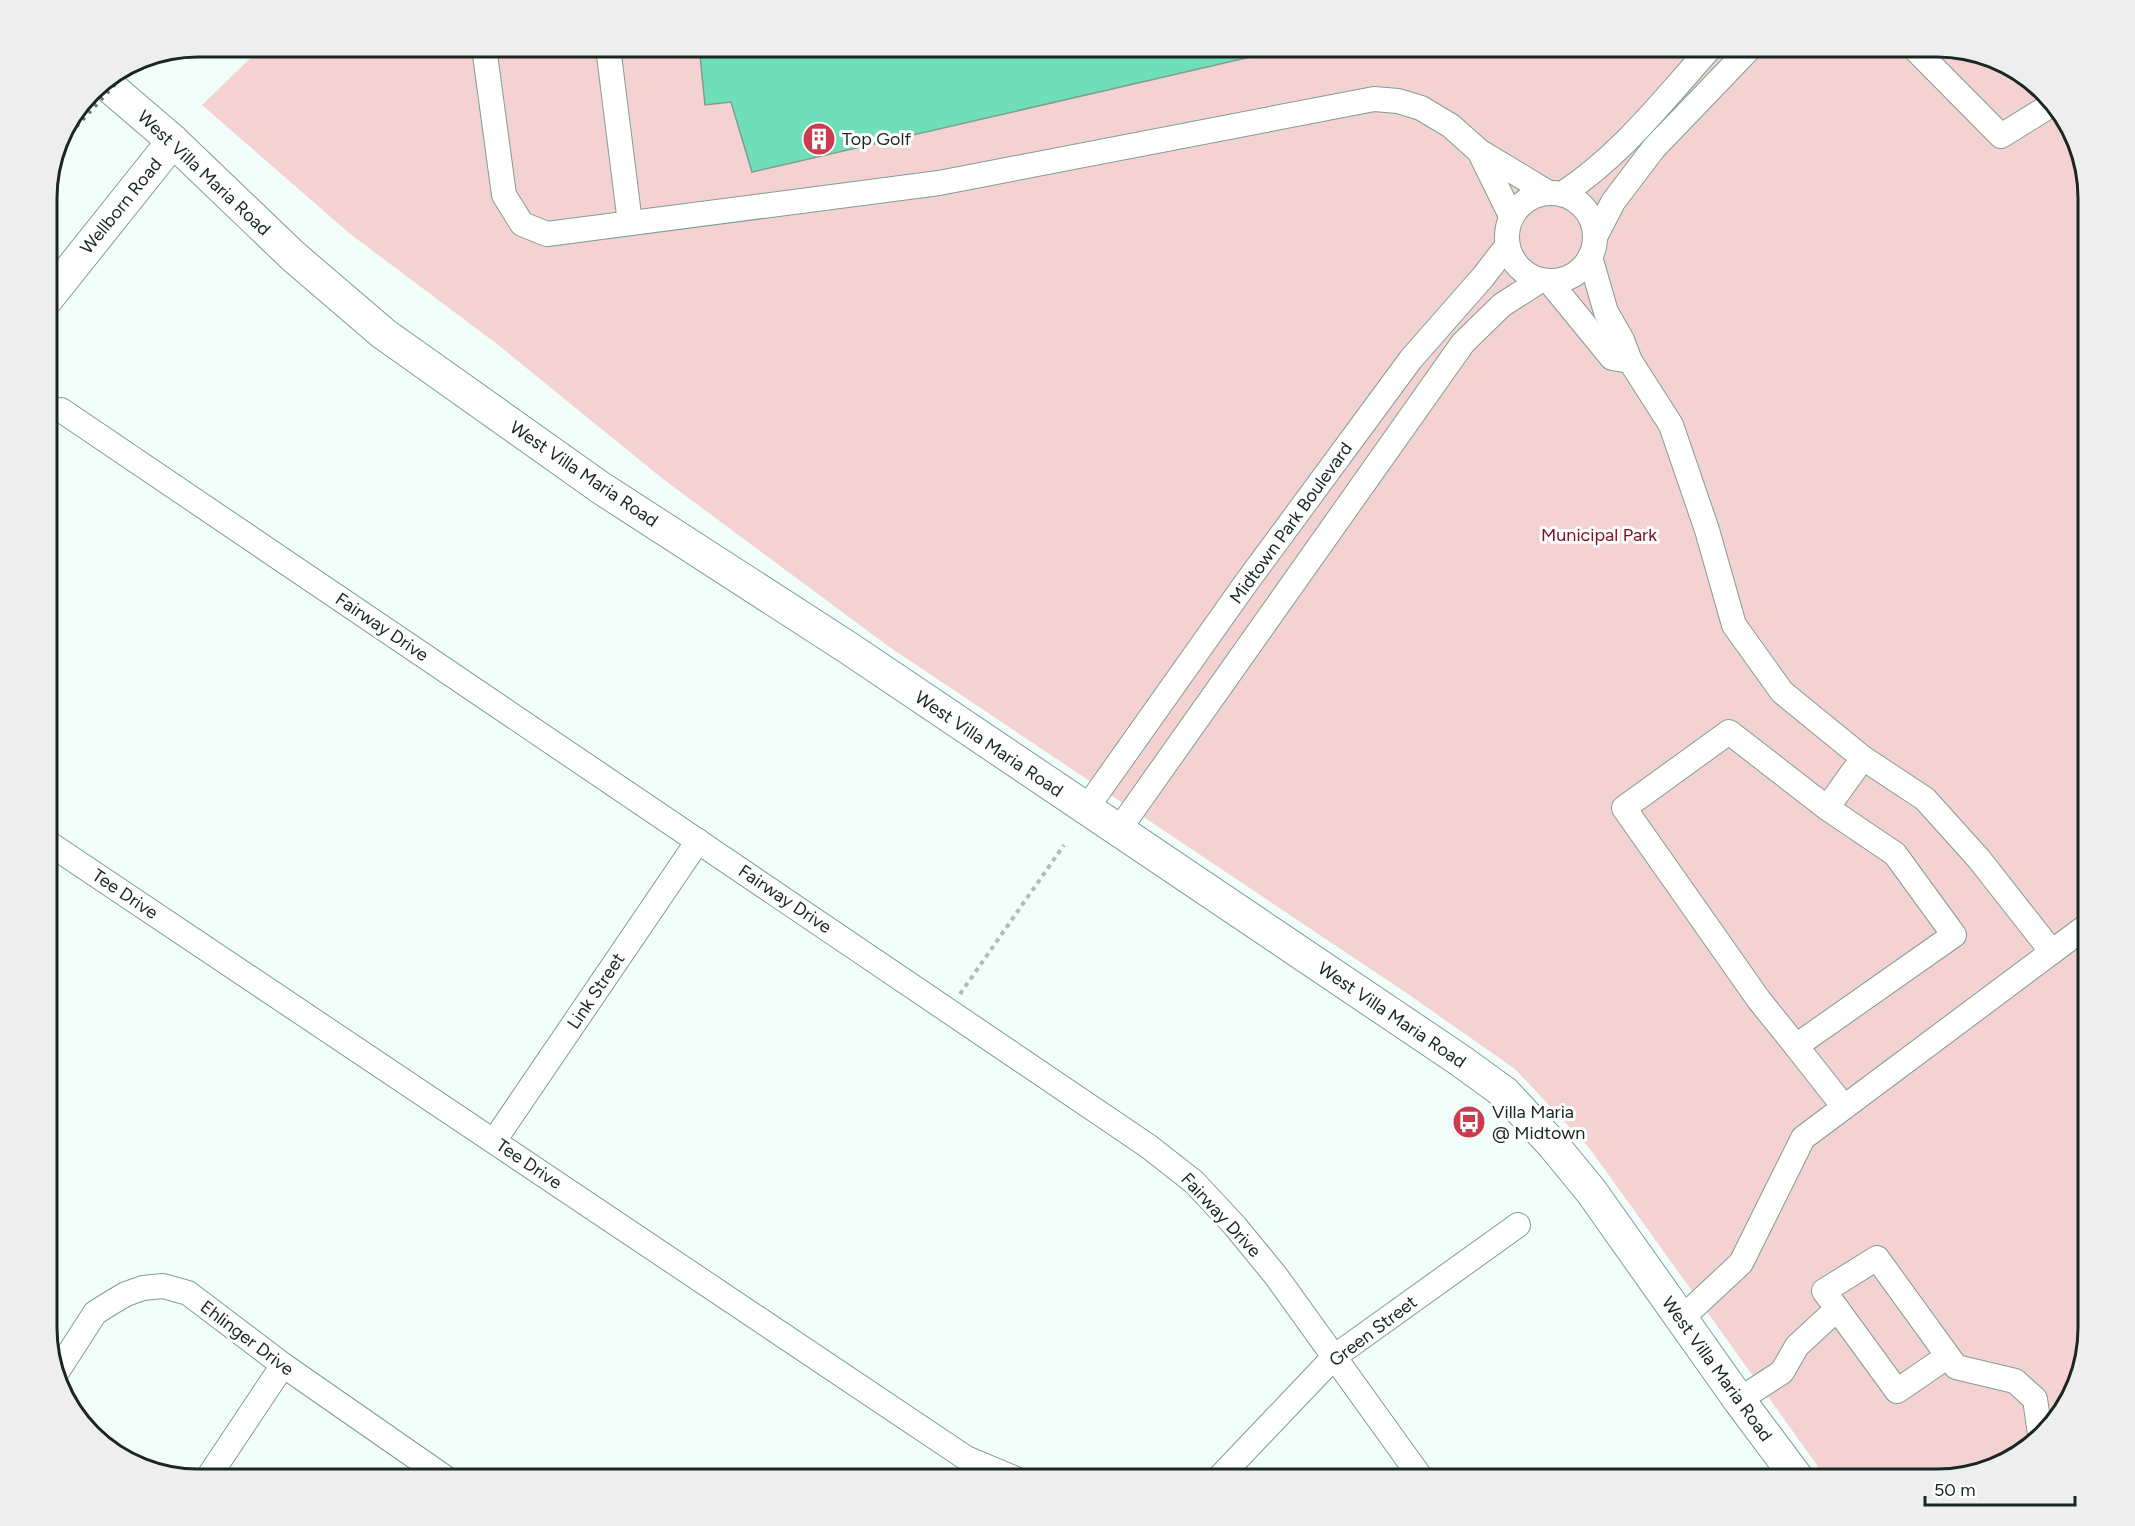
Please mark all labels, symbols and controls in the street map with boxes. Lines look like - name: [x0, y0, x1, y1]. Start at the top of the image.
- street label: West Villa Maria Road: [133, 106, 275, 240]
- building icon: Top Golf: [801, 121, 837, 157]
- place label: Top Golf: [842, 128, 911, 150]
- street label: Wellborn Road: [76, 153, 166, 259]
- street label: West Villa Maria Road: [506, 416, 662, 532]
- street label: Midtown Park Boulevard: [1225, 438, 1357, 608]
- park label: Municipal Park: [1541, 524, 1657, 546]
- street label: Fairway Drive: [331, 588, 433, 666]
- street label: West Villa Maria Road: [911, 686, 1067, 802]
- street label: Fairway Drive: [734, 860, 836, 938]
- street label: Tee Drive: [88, 864, 162, 924]
- street label: Link Street: [563, 949, 630, 1033]
- street label: West Villa Maria Road: [1314, 957, 1470, 1073]
- place label: Villa Maria @ Midtown: [1492, 1101, 1585, 1144]
- bus stop icon: Villa Maria @ Midtown: [1451, 1104, 1487, 1140]
- street label: Tee Drive: [492, 1134, 566, 1194]
- street label: Fairway Drive: [1176, 1168, 1266, 1262]
- street label: Green Street: [1325, 1291, 1421, 1371]
- street label: West Villa Maria Road: [1657, 1292, 1777, 1446]
- street label: Ehlinger Drive: [196, 1296, 298, 1380]
- scale bar: [1925, 1469, 2075, 1507]
- text: 50 m: [1934, 1479, 1976, 1501]

